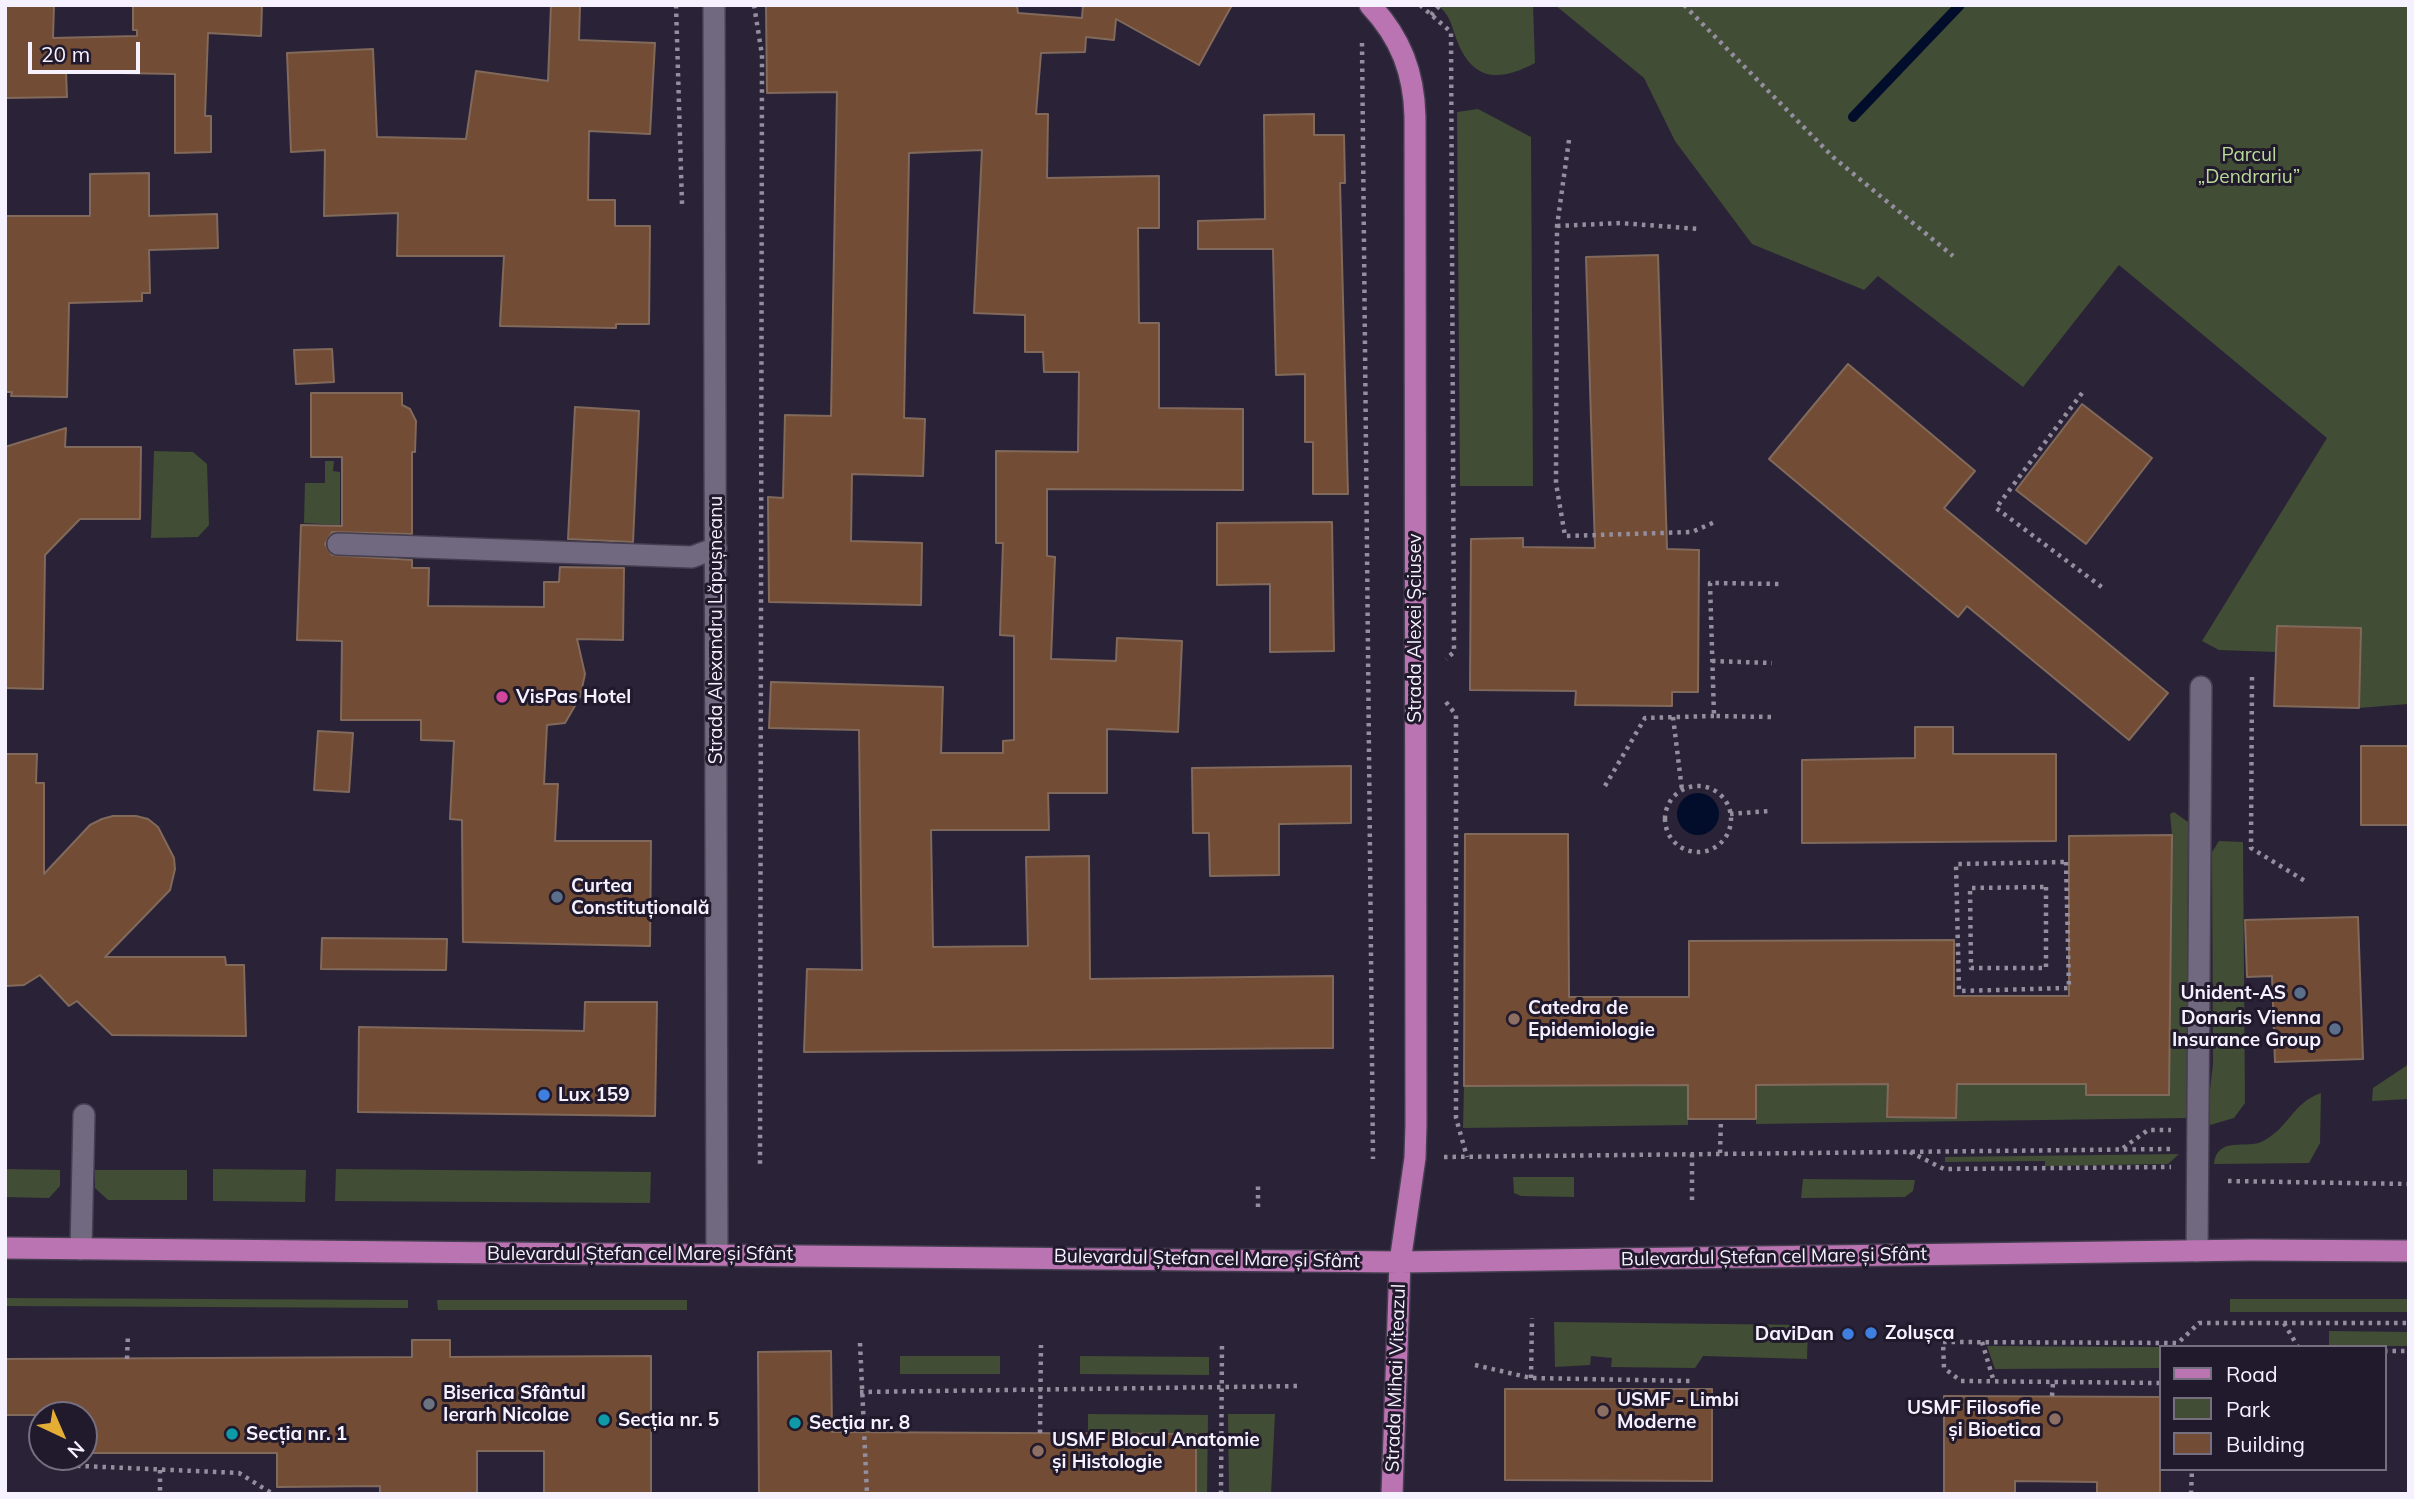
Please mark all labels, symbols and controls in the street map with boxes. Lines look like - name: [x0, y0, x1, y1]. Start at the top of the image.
- scale bar: [32, 28, 144, 72]
- text: 20 m: [41, 41, 90, 67]
- park label: Parcul „Dendrariu”: [2198, 144, 2300, 188]
- street label: Strada Alexandru Lăpușneanu: [705, 496, 727, 764]
- street label: Strada Alexei Șciusev: [1404, 533, 1426, 723]
- place label: VisPas Hotel: [516, 686, 631, 708]
- marker: VisPas Hotel: [494, 689, 510, 705]
- place label: Curtea Constituțională: [571, 875, 710, 919]
- marker: Curtea Constituțională: [549, 889, 565, 905]
- place label: Unident-AS: [2180, 982, 2286, 1004]
- marker: Unident-AS: [2292, 985, 2308, 1001]
- place label: Catedra de Epidemiologie: [1528, 997, 1655, 1041]
- place label: Donaris Vienna Insurance Group: [2172, 1007, 2321, 1051]
- marker: Catedra de Epidemiologie: [1506, 1011, 1522, 1027]
- marker: Donaris Vienna Insurance Group: [2327, 1021, 2343, 1037]
- place label: Lux 159: [558, 1084, 630, 1106]
- marker: Lux 159: [536, 1087, 552, 1103]
- street label: Bulevardul Ștefan cel Mare și Sfânt: [487, 1243, 793, 1265]
- street label: Bulevardul Ștefan cel Mare și Sfânt: [1621, 1243, 1927, 1271]
- street label: Bulevardul Ștefan cel Mare și Sfânt: [1054, 1245, 1360, 1273]
- street label: Strada Mihai Viteazul: [1381, 1283, 1411, 1473]
- place label: Zolușca: [1885, 1322, 1955, 1344]
- place label: DaviDan: [1755, 1323, 1834, 1345]
- marker: Zolușca: [1863, 1325, 1879, 1341]
- marker: DaviDan: [1840, 1326, 1856, 1342]
- legend: [2158, 1345, 2386, 1471]
- text: Road: [2226, 1361, 2277, 1387]
- place label: Biserica Sfântul Ierarh Nicolae: [443, 1382, 586, 1426]
- place label: USMF - Limbi Moderne: [1617, 1389, 1739, 1433]
- marker: Biserica Sfântul Ierarh Nicolae: [421, 1396, 437, 1412]
- text: Park: [2226, 1396, 2270, 1422]
- place label: USMF Filosofie și Bioetica: [1907, 1397, 2041, 1441]
- north arrow: [28, 1401, 98, 1471]
- marker: USMF - Limbi Moderne: [1595, 1403, 1611, 1419]
- place label: Secția nr. 5: [618, 1409, 719, 1431]
- marker: USMF Filosofie și Bioetica: [2047, 1411, 2063, 1427]
- marker: Secția nr. 5: [596, 1412, 612, 1428]
- place label: Secția nr. 8: [809, 1412, 910, 1434]
- marker: Secția nr. 8: [787, 1415, 803, 1431]
- place label: Secția nr. 1: [246, 1423, 347, 1445]
- marker: Secția nr. 1: [224, 1426, 240, 1442]
- place label: USMF Blocul Anatomie și Histologie: [1052, 1429, 1260, 1473]
- text: Building: [2226, 1431, 2305, 1457]
- text: N: [63, 1436, 90, 1463]
- marker: USMF Blocul Anatomie și Histologie: [1030, 1443, 1046, 1459]

